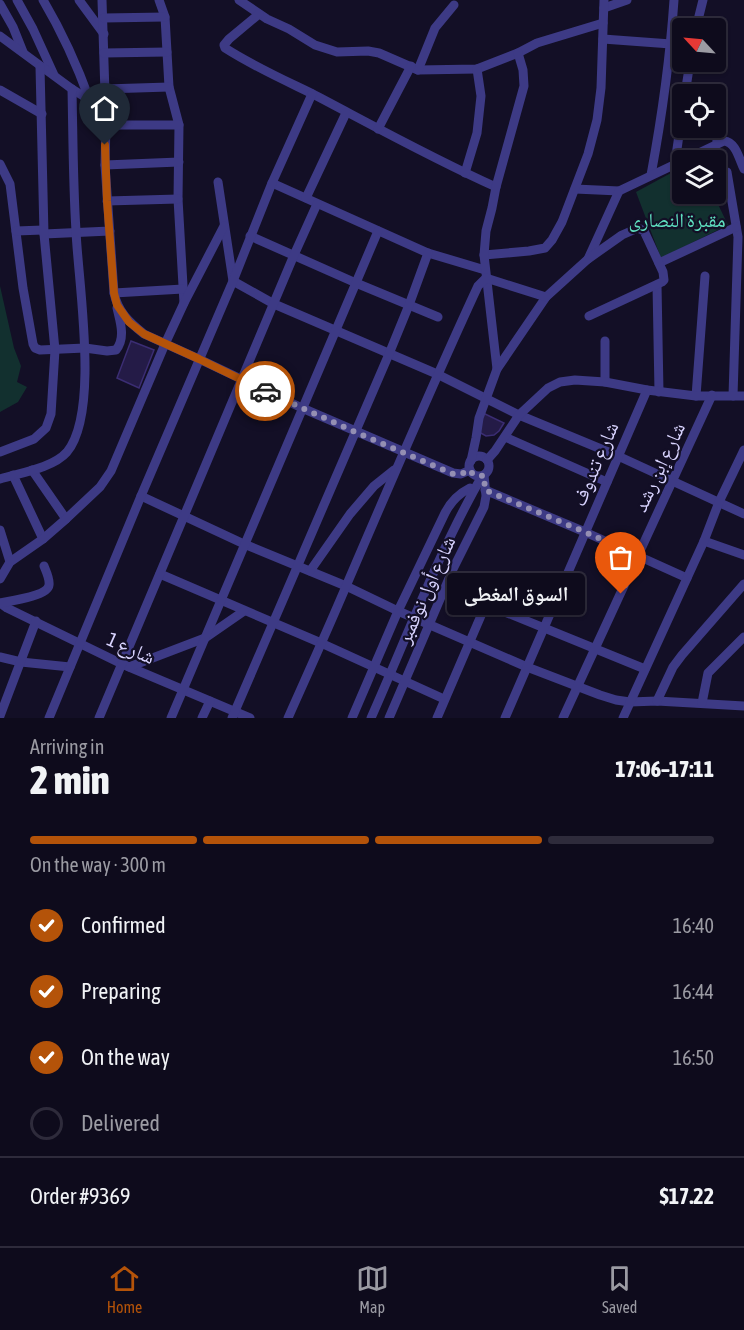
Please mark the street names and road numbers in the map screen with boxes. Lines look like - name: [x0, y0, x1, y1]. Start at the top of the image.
- street label: شارع تندوف: [567, 418, 624, 510]
- street label: شارع إبن رشد: [628, 419, 692, 516]
- street label: شارع أول نوفمبر: [391, 533, 461, 649]
- street label: شارع 1: [103, 627, 159, 670]

